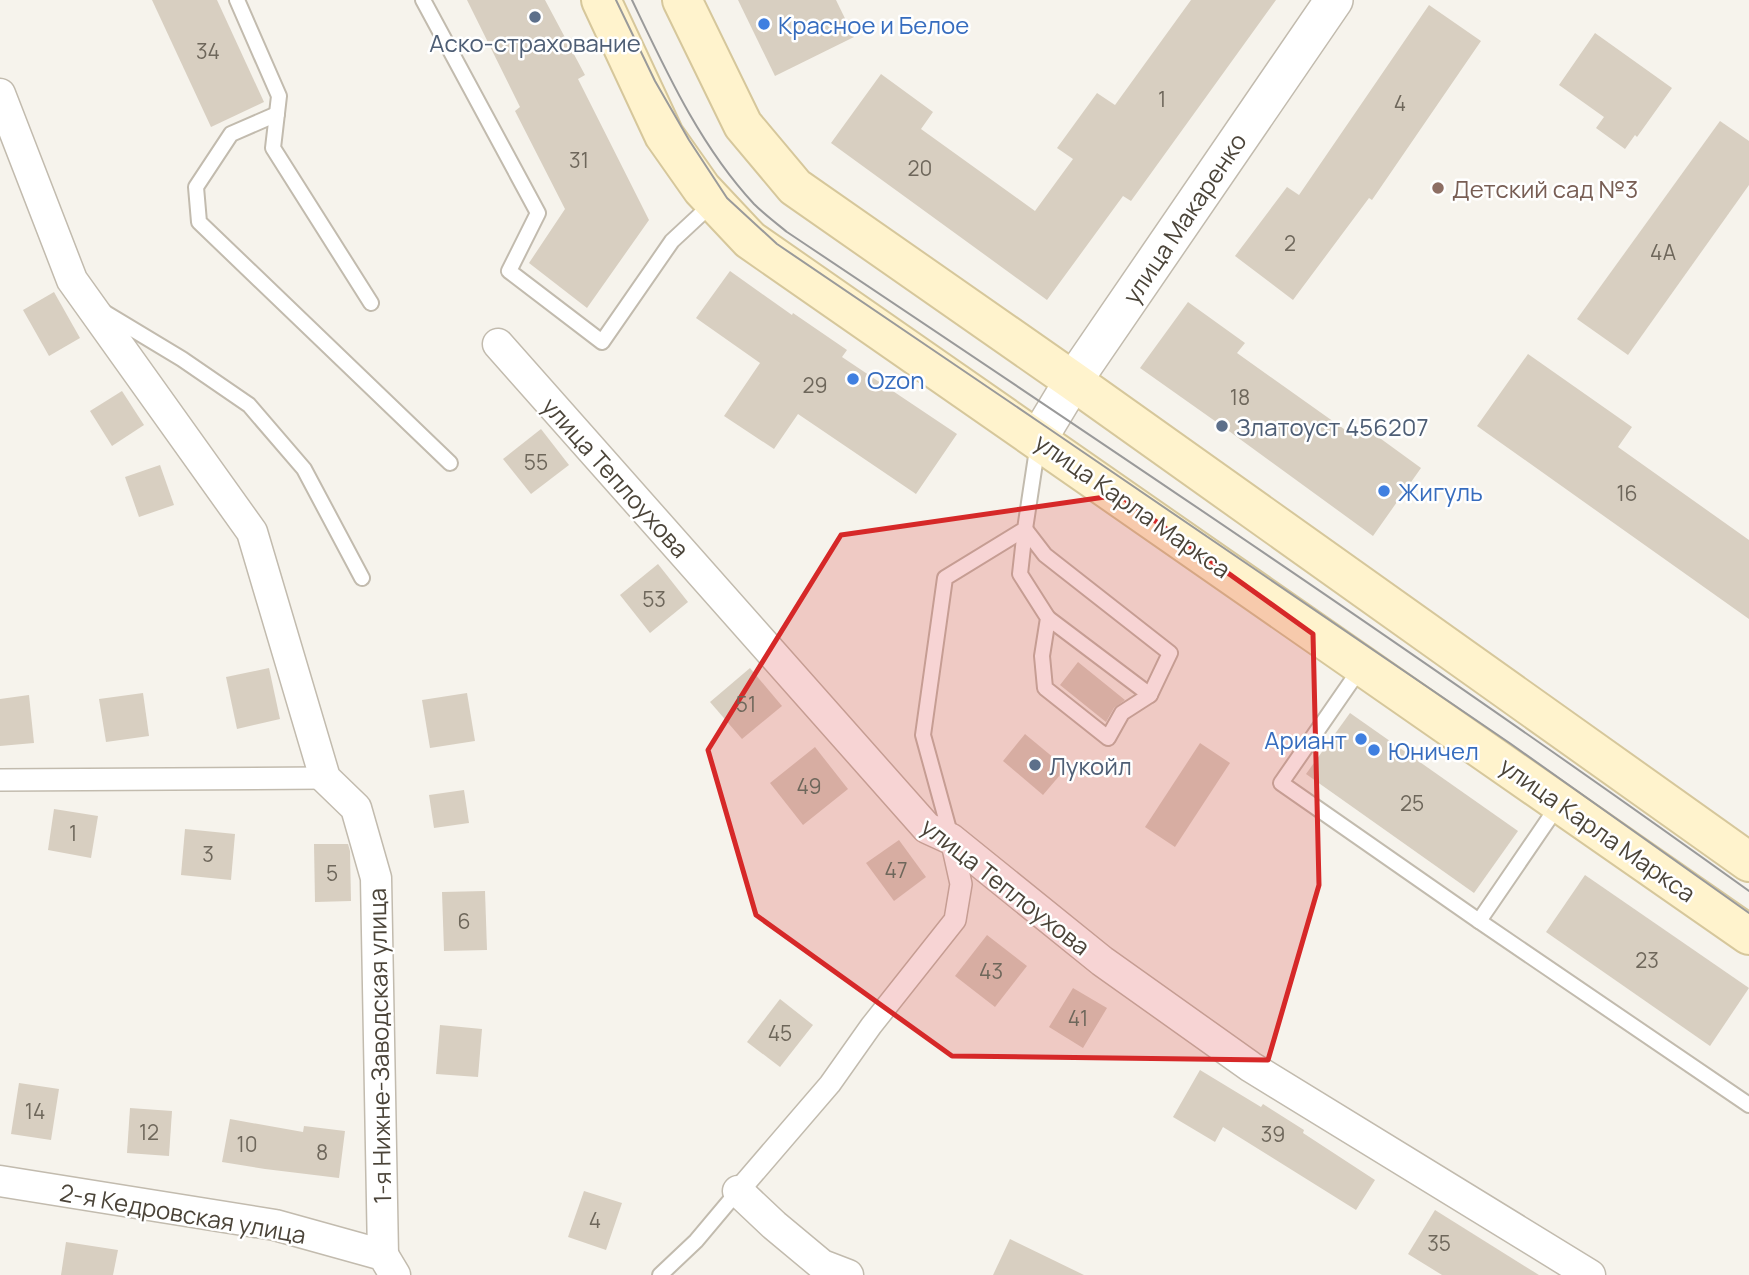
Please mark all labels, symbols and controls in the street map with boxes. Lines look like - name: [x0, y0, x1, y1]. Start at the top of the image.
- place label: Красное и Белое: [778, 8, 969, 41]
- marker: Аско-страхование: [527, 9, 543, 25]
- marker: Красное и Белое: [756, 16, 772, 32]
- place label: Аско-страхование: [429, 26, 641, 59]
- house number: 34: [196, 37, 220, 65]
- house number: 1: [1158, 85, 1166, 113]
- house number: 4: [1394, 89, 1406, 117]
- street label: улица Макаренко: [1115, 126, 1253, 310]
- house number: 31: [569, 146, 589, 174]
- house number: 20: [908, 154, 932, 182]
- place label: Детский сад №3: [1452, 172, 1638, 205]
- marker: Детский сад №3: [1430, 180, 1446, 196]
- house number: 2: [1284, 229, 1296, 257]
- house number: 4А: [1650, 238, 1676, 266]
- place label: Ozon: [867, 363, 925, 396]
- house number: 29: [802, 371, 828, 399]
- marker: Ozon: [845, 371, 861, 387]
- house number: 18: [1230, 383, 1250, 411]
- street label: улица Теплоухова: [535, 390, 697, 564]
- place label: Златоуст 456207: [1236, 410, 1428, 443]
- marker: Златоуст 456207: [1214, 418, 1230, 434]
- street label: улица Карла Маркса: [1028, 425, 1238, 585]
- house number: 55: [524, 448, 548, 476]
- place label: Жигуль: [1398, 475, 1483, 508]
- house number: 16: [1616, 479, 1638, 507]
- marker: Жигуль: [1376, 483, 1392, 499]
- house number: 53: [642, 585, 666, 613]
- house number: 51: [736, 690, 756, 718]
- place label: Ариант: [1264, 723, 1347, 756]
- marker: Ариант: [1353, 731, 1369, 747]
- place label: Юничел: [1388, 734, 1479, 767]
- marker: Юничел: [1366, 742, 1382, 758]
- place label: Лукойл: [1049, 749, 1132, 782]
- street label: улица Карла Маркса: [1493, 749, 1703, 909]
- marker: Лукойл: [1027, 757, 1043, 773]
- house number: 49: [796, 772, 822, 800]
- house number: 25: [1400, 789, 1424, 817]
- street label: улица Теплоухова: [915, 810, 1097, 962]
- house number: 1: [69, 819, 77, 847]
- house number: 3: [202, 840, 214, 868]
- house number: 47: [885, 856, 907, 884]
- house number: 5: [326, 859, 338, 887]
- street label: 1-я Нижне-Заводская улица: [360, 888, 398, 1204]
- house number: 6: [457, 907, 471, 935]
- house number: 23: [1635, 946, 1659, 974]
- house number: 43: [979, 957, 1003, 985]
- house number: 41: [1068, 1004, 1088, 1032]
- house number: 45: [768, 1019, 792, 1047]
- house number: 14: [25, 1097, 45, 1125]
- house number: 12: [139, 1118, 159, 1146]
- house number: 39: [1261, 1120, 1285, 1148]
- house number: 10: [237, 1130, 258, 1158]
- house number: 8: [316, 1138, 328, 1166]
- street label: 2-я Кедровская улица: [57, 1175, 309, 1251]
- house number: 4: [589, 1206, 601, 1234]
- house number: 35: [1427, 1229, 1451, 1257]

